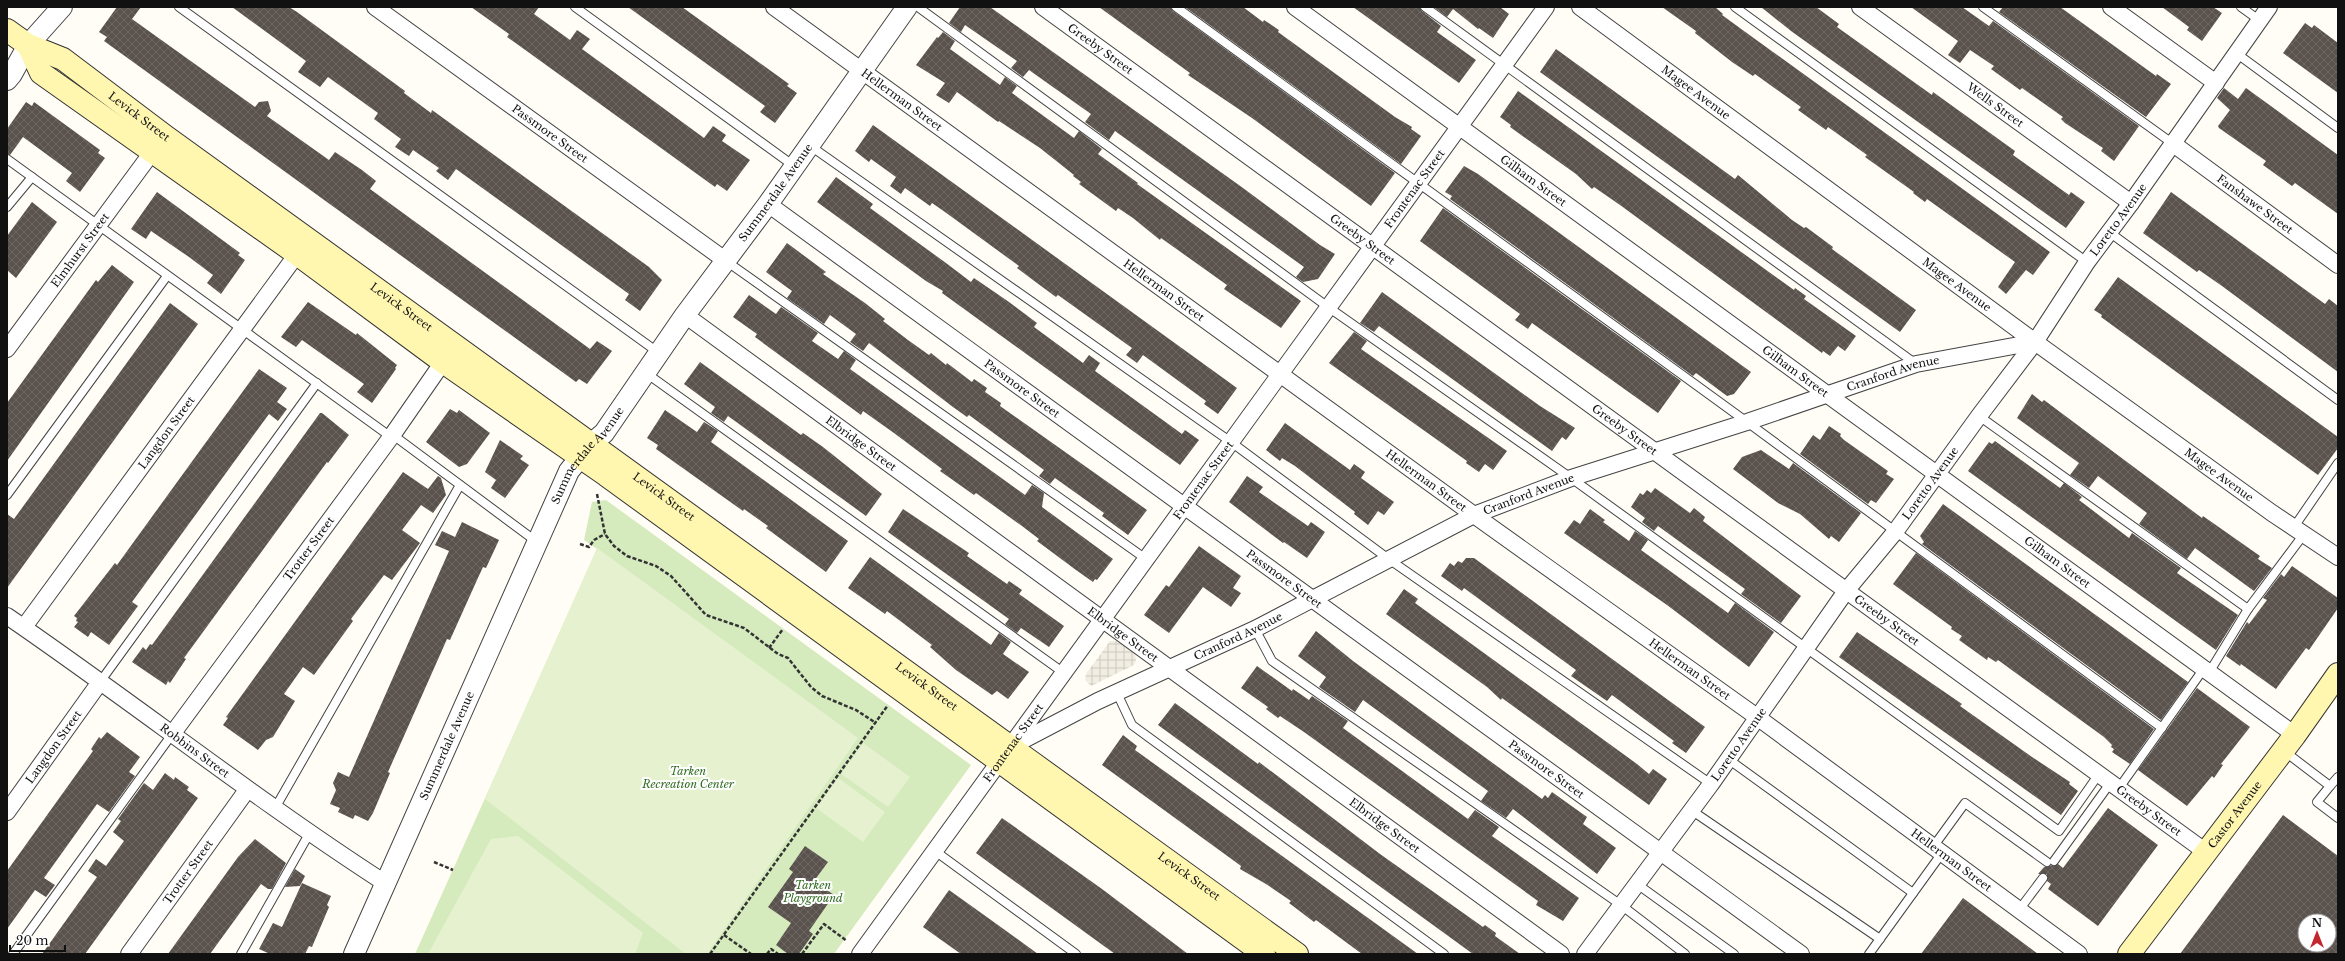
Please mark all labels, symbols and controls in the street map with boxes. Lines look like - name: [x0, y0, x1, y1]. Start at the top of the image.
- street label: Greeby Street: [1065, 20, 1137, 78]
- street label: Magee Avenue: [1659, 62, 1733, 122]
- street label: Hellerman Street: [859, 66, 946, 134]
- street label: Wells Street: [1963, 79, 2027, 131]
- street label: Levick Street: [106, 89, 173, 145]
- street label: Passmore Street: [509, 101, 591, 166]
- street label: Summerdale Avenue: [735, 141, 816, 244]
- street label: Frontenac Street: [1381, 146, 1448, 231]
- street label: Gilham Street: [1498, 152, 1570, 210]
- street label: Fanshawe Street: [2214, 171, 2296, 237]
- street label: Loretto Avenue: [2087, 181, 2150, 259]
- street label: Elmhurst Street: [48, 209, 113, 290]
- street label: Greeby Street: [1327, 211, 1399, 268]
- street label: Magee Avenue: [1920, 255, 1994, 314]
- street label: Hellerman Street: [1121, 256, 1208, 325]
- street label: Levick Street: [368, 280, 436, 335]
- street label: Gilham Street: [1759, 342, 1832, 401]
- street label: Cranford Avenue: [1845, 353, 1941, 394]
- street label: Passmore Street: [981, 356, 1063, 421]
- street label: Langdon Street: [135, 393, 198, 472]
- street label: Greeby Street: [1589, 401, 1661, 459]
- street label: Summerdale Avenue: [548, 404, 627, 506]
- street label: Elbridge Street: [823, 413, 900, 474]
- street label: Frontenac Street: [1170, 438, 1237, 522]
- street label: Loretto Avenue: [1899, 444, 1961, 523]
- street label: Magee Avenue: [2182, 445, 2256, 504]
- street label: Hellerman Street: [1383, 446, 1470, 515]
- street label: Levick Street: [630, 469, 699, 524]
- street label: Cranford Avenue: [1481, 470, 1576, 518]
- street label: Trotter Street: [281, 513, 338, 583]
- street label: Gilham Street: [2021, 533, 2094, 591]
- street label: Passmore Street: [1244, 547, 1326, 612]
- street label: Greeby Street: [1851, 592, 1923, 649]
- street label: Elbridge Street: [1085, 604, 1162, 665]
- street label: Cranford Avenue: [1191, 609, 1285, 663]
- street label: Hellerman Street: [1646, 635, 1734, 703]
- street label: Levick Street: [893, 659, 961, 714]
- street label: Summerdale Avenue: [416, 689, 477, 802]
- street label: Frontenac Street: [980, 700, 1047, 785]
- street label: Loretto Avenue: [1708, 705, 1769, 784]
- street label: Langdon Street: [23, 707, 85, 786]
- street label: Robbins Street: [157, 720, 233, 781]
- street label: Passmore Street: [1506, 737, 1588, 802]
- park label: Tarken Recreation Center: [641, 764, 735, 791]
- street label: Castor Avenue: [2205, 778, 2265, 851]
- street label: Greeby Street: [2113, 782, 2185, 839]
- street label: Elbridge Street: [1346, 795, 1424, 856]
- street label: Hellerman Street: [1908, 826, 1995, 895]
- street label: Trotter Street: [160, 836, 216, 907]
- street label: Levick Street: [1155, 849, 1224, 904]
- park label: Tarken Playground: [782, 878, 843, 905]
- north arrow: [2297, 913, 2337, 953]
- text: N: [2312, 916, 2323, 930]
- scale bar: [10, 927, 65, 953]
- text: 20 m: [16, 933, 48, 948]

